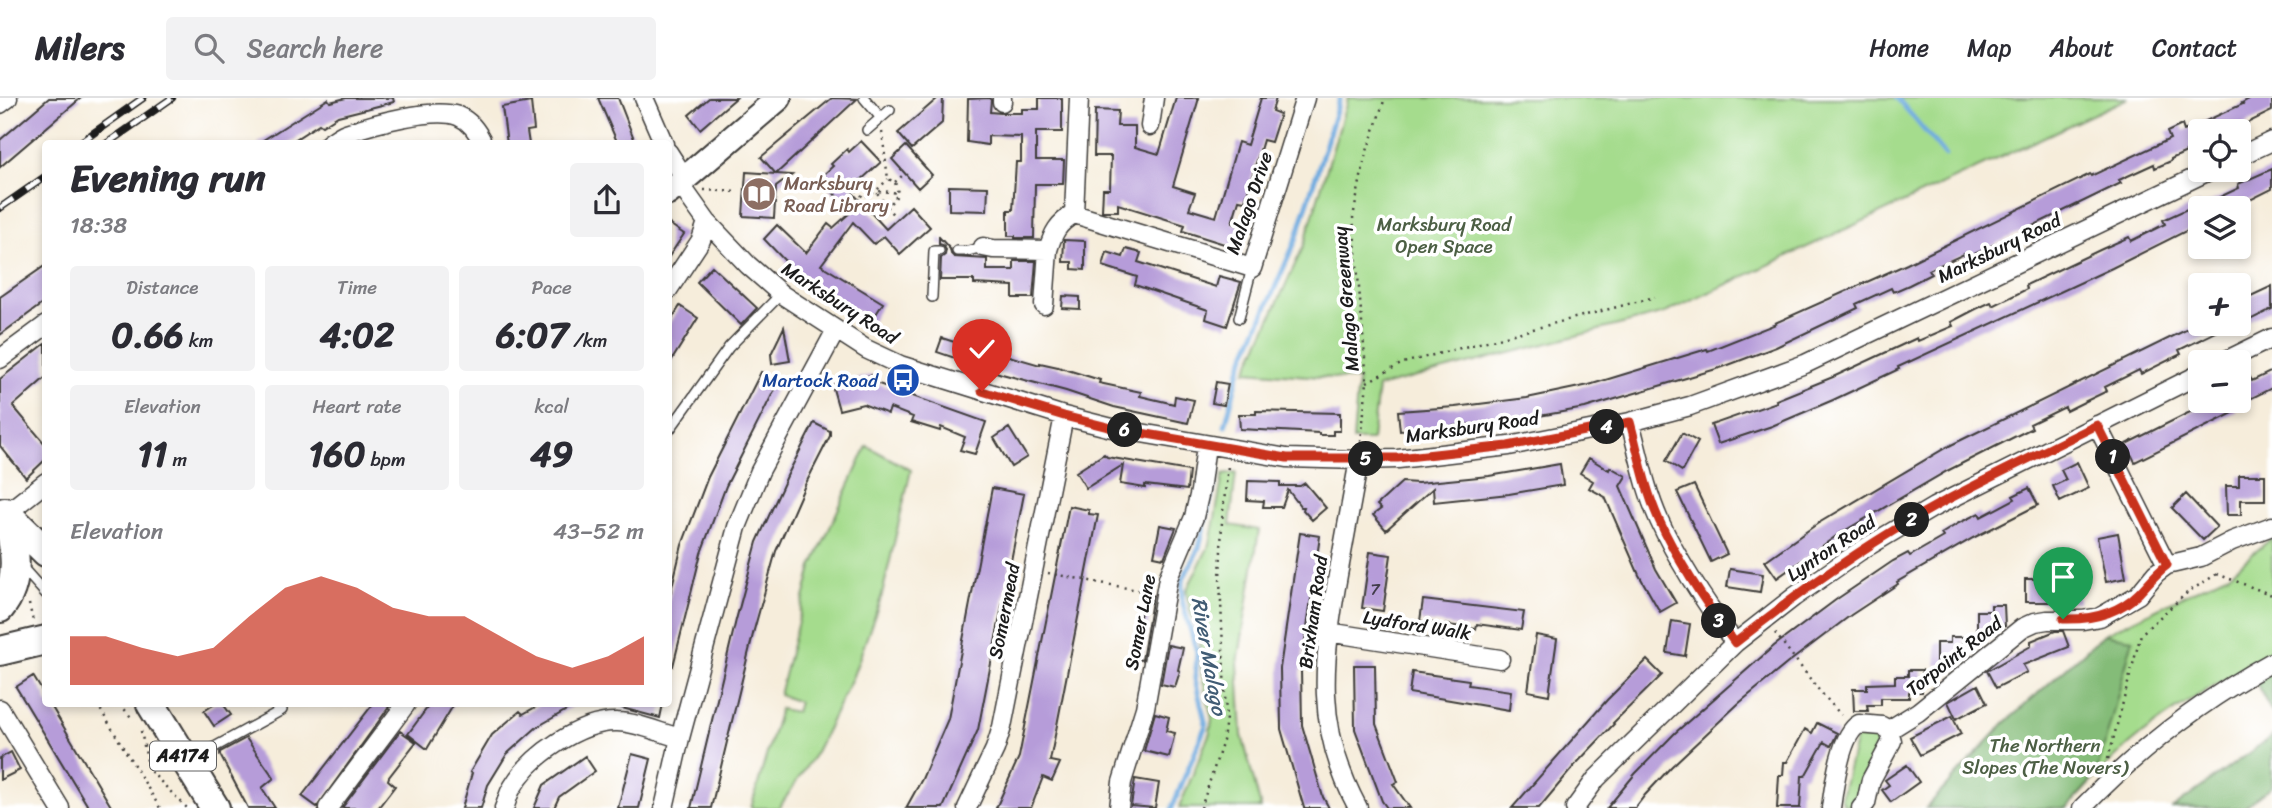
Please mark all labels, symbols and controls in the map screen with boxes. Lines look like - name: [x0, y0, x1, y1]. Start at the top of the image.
- search box: [166, 17, 656, 80]
- text: Milers: [35, 19, 124, 77]
- text: Search here: [246, 25, 383, 71]
- text: Home: [1869, 27, 1929, 69]
- text: Map: [1967, 27, 2011, 69]
- text: About: [2049, 27, 2114, 69]
- text: Contact: [2152, 27, 2237, 69]
- icon: search: [190, 29, 228, 67]
- map controls: [2188, 119, 2251, 413]
- button: locate: [2188, 119, 2251, 182]
- text: Evening run: [70, 145, 266, 212]
- street label: Malago Drive: [1216, 147, 1282, 259]
- button: share: [570, 163, 644, 237]
- place label: Marksbury Road Library: [784, 167, 889, 222]
- library icon: Marksbury Road Library: [740, 175, 778, 213]
- button: layers: [2188, 196, 2251, 259]
- street label: Marksbury Road: [1931, 203, 2068, 292]
- text: 18:38: [70, 205, 127, 246]
- park label: Marksbury Road Open Space: [1377, 208, 1513, 263]
- street label: Malago Greenway: [1323, 225, 1369, 373]
- street label: Marksbury Road: [775, 253, 907, 354]
- text: Distance: [126, 271, 198, 304]
- text: Time: [337, 271, 377, 304]
- text: Pace: [532, 271, 572, 304]
- button: +: [2188, 273, 2251, 336]
- text: 0.66: [111, 304, 184, 366]
- text: 4:02: [320, 304, 394, 366]
- text: 6:07: [496, 304, 568, 366]
- pin: [952, 319, 1012, 391]
- text: km: [184, 324, 213, 357]
- text: /km: [568, 324, 607, 357]
- icon: check: [963, 330, 1001, 368]
- button: −: [2188, 350, 2251, 413]
- bus stop icon: Martock Road: [884, 361, 922, 399]
- place label: Martock Road: [762, 364, 879, 397]
- text: Elevation: [124, 390, 201, 423]
- text: Heart rate: [312, 390, 402, 423]
- text: kcal: [534, 390, 569, 423]
- street label: Marksbury Road: [1403, 401, 1543, 453]
- pin: 4: [1590, 410, 1624, 444]
- text: 4: [1601, 410, 1612, 443]
- pin: 6: [1108, 412, 1142, 448]
- text: 6: [1119, 413, 1130, 446]
- text: 11: [138, 423, 168, 485]
- text: 160: [308, 423, 366, 485]
- text: 49: [530, 423, 573, 485]
- pin: 1: [2096, 440, 2130, 474]
- text: 1: [2108, 440, 2117, 473]
- pin: 5: [1348, 442, 1384, 476]
- text: 5: [1360, 442, 1371, 475]
- text: m: [168, 443, 187, 476]
- text: bpm: [366, 443, 406, 476]
- pin: 2: [1895, 502, 1930, 538]
- text: 2: [1906, 503, 1917, 536]
- street label: Lynton Road: [1779, 505, 1883, 590]
- text: Elevation: [70, 511, 163, 552]
- text: 43–52 m: [553, 511, 644, 552]
- pin: [2033, 547, 2093, 619]
- street label: Brixham Road: [1289, 552, 1337, 671]
- street label: Somermead: [979, 558, 1030, 662]
- icon: arrive: [2044, 558, 2082, 596]
- street label: Somer Lane: [1115, 571, 1166, 673]
- house number: 7: [1370, 575, 1380, 604]
- water label: River Malago: [1180, 594, 1238, 719]
- street label: Lydford Walk: [1361, 600, 1474, 650]
- pin: 3: [1702, 603, 1736, 638]
- text: 3: [1713, 604, 1724, 637]
- street label: Torpoint Road: [1898, 607, 2010, 705]
- park label: The Northern Slopes (The Novers): [1962, 729, 2129, 784]
- road number: A4174: [150, 742, 216, 770]

